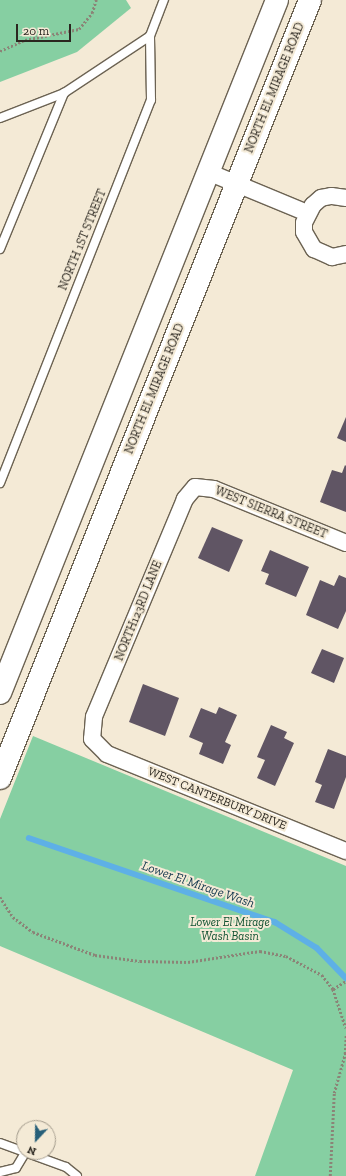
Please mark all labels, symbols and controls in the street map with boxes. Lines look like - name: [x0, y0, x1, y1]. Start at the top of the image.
- scale bar: [18, 16, 73, 42]
- street label: NORTH EL MIRAGE ROAD: [242, 21, 308, 155]
- text: 20 m: [23, 24, 49, 38]
- street label: NORTH 1ST STREET: [56, 187, 110, 293]
- street label: NORTH EL MIRAGE ROAD: [122, 322, 188, 456]
- street label: WEST SIERRA STREET: [213, 484, 329, 542]
- street label: NORTH123RD LANE: [112, 559, 166, 663]
- street label: WEST CANTERBURY DRIVE: [145, 765, 289, 833]
- water label: Lower El Mirage Wash: [139, 858, 257, 912]
- park label: Lower El Mirage Wash Basin: [190, 916, 270, 944]
- north arrow: [16, 1120, 56, 1160]
- text: N: [25, 1143, 38, 1158]

